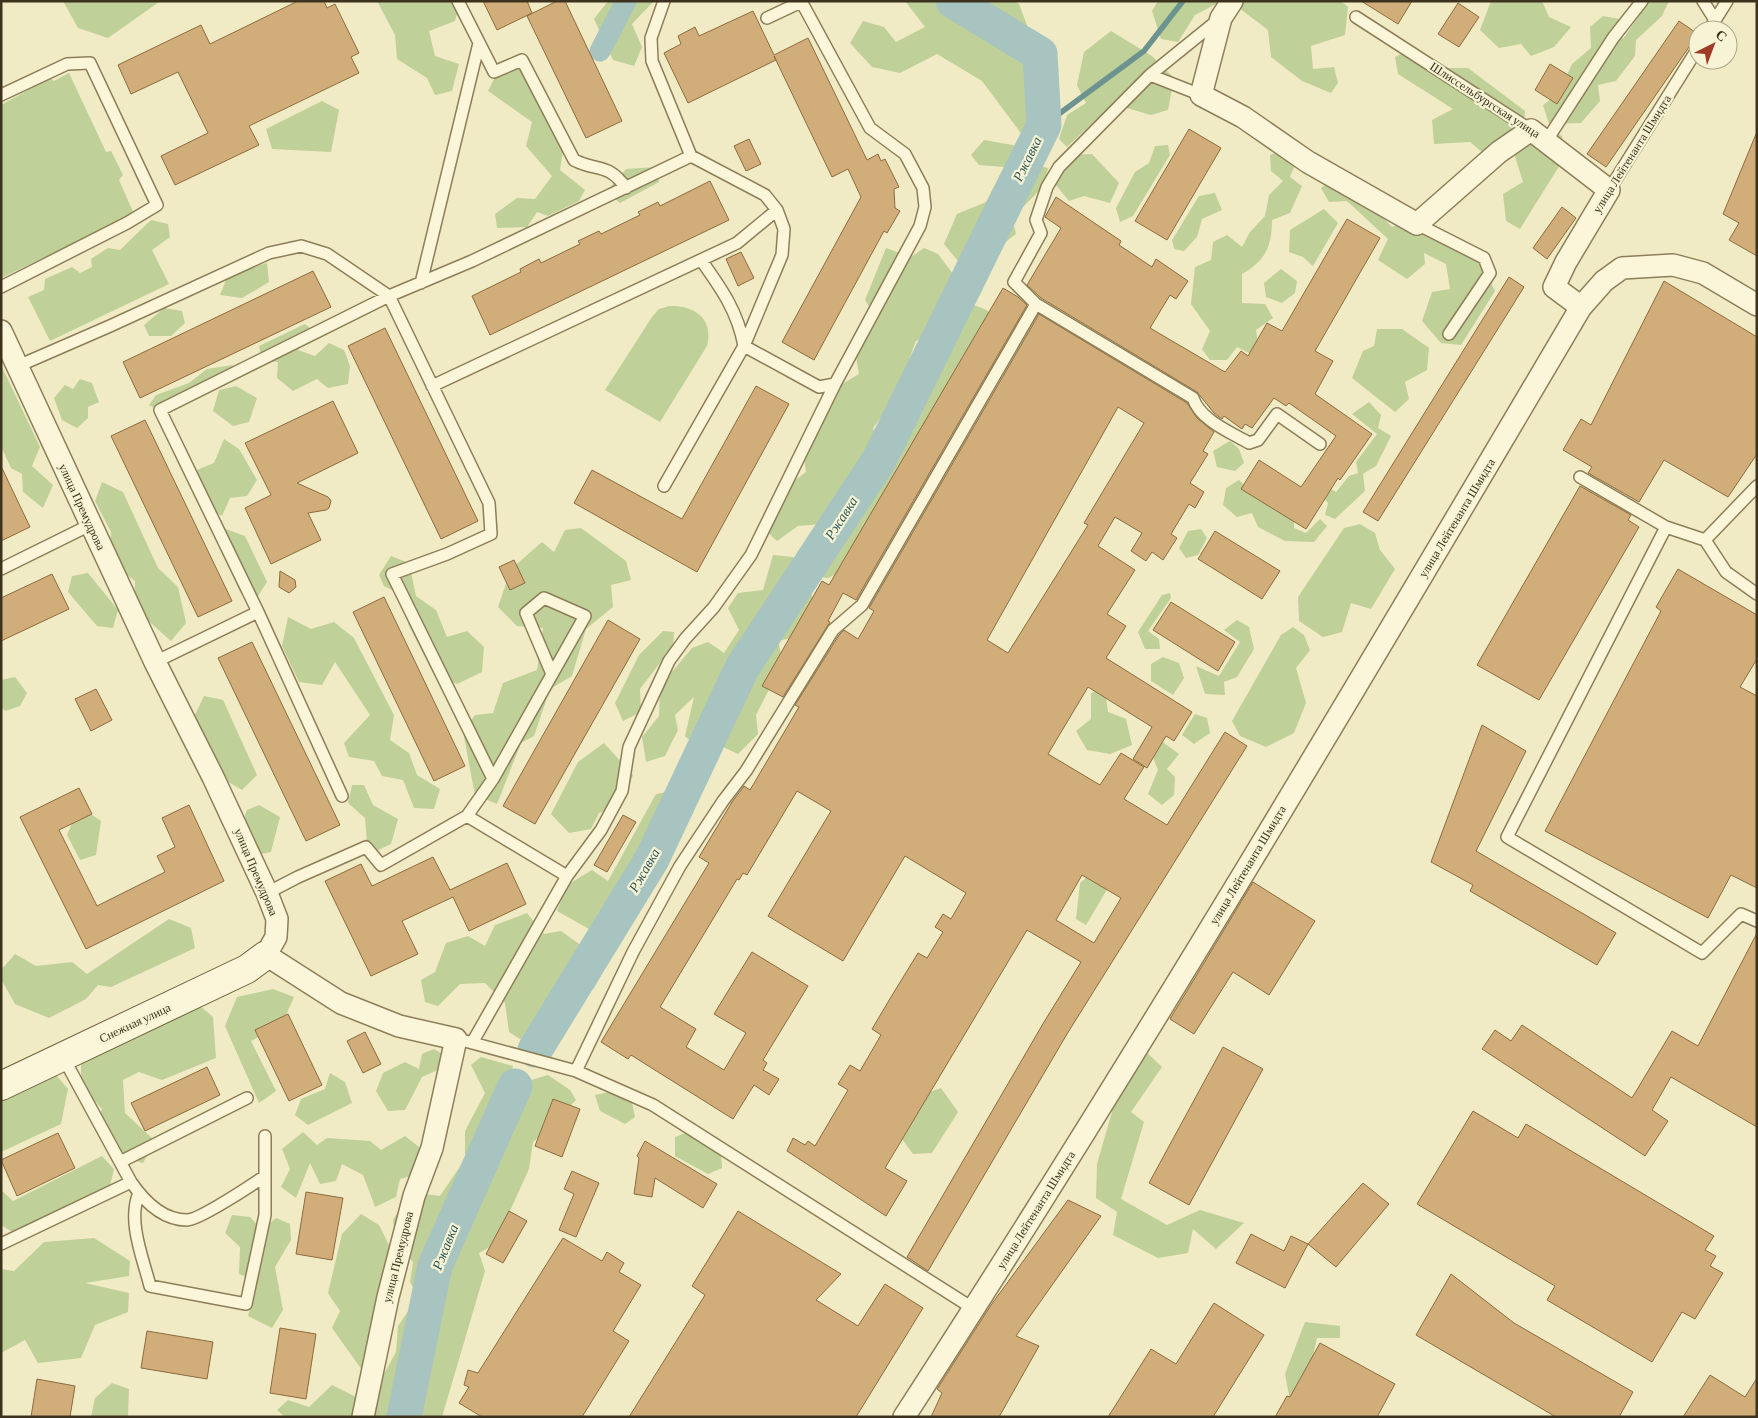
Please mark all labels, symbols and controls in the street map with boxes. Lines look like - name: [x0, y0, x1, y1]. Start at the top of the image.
- north arrow: [1688, 20, 1738, 70]
- text: С: [1713, 26, 1731, 45]
- street label: Шлиссельбургская улица: [1427, 59, 1543, 141]
- street label: улица Лейтенанта Шмидта: [1590, 92, 1674, 216]
- water label: Ржавка: [1009, 134, 1045, 185]
- street label: улица Лейтенанта Шмидта: [1416, 455, 1498, 580]
- street label: улица Премудрова: [56, 462, 108, 553]
- water label: Ржавка: [821, 494, 861, 543]
- street label: улица Лейтенанта Шмидта: [1207, 802, 1289, 927]
- street label: улица Премудрова: [231, 826, 281, 918]
- water label: Ржавка: [625, 845, 663, 896]
- street label: Снежная улица: [97, 1000, 174, 1046]
- street label: улица Лейтенанта Шмидта: [994, 1148, 1078, 1272]
- street label: улица Премудрова: [380, 1209, 416, 1304]
- water label: Ржавка: [428, 1222, 461, 1273]

